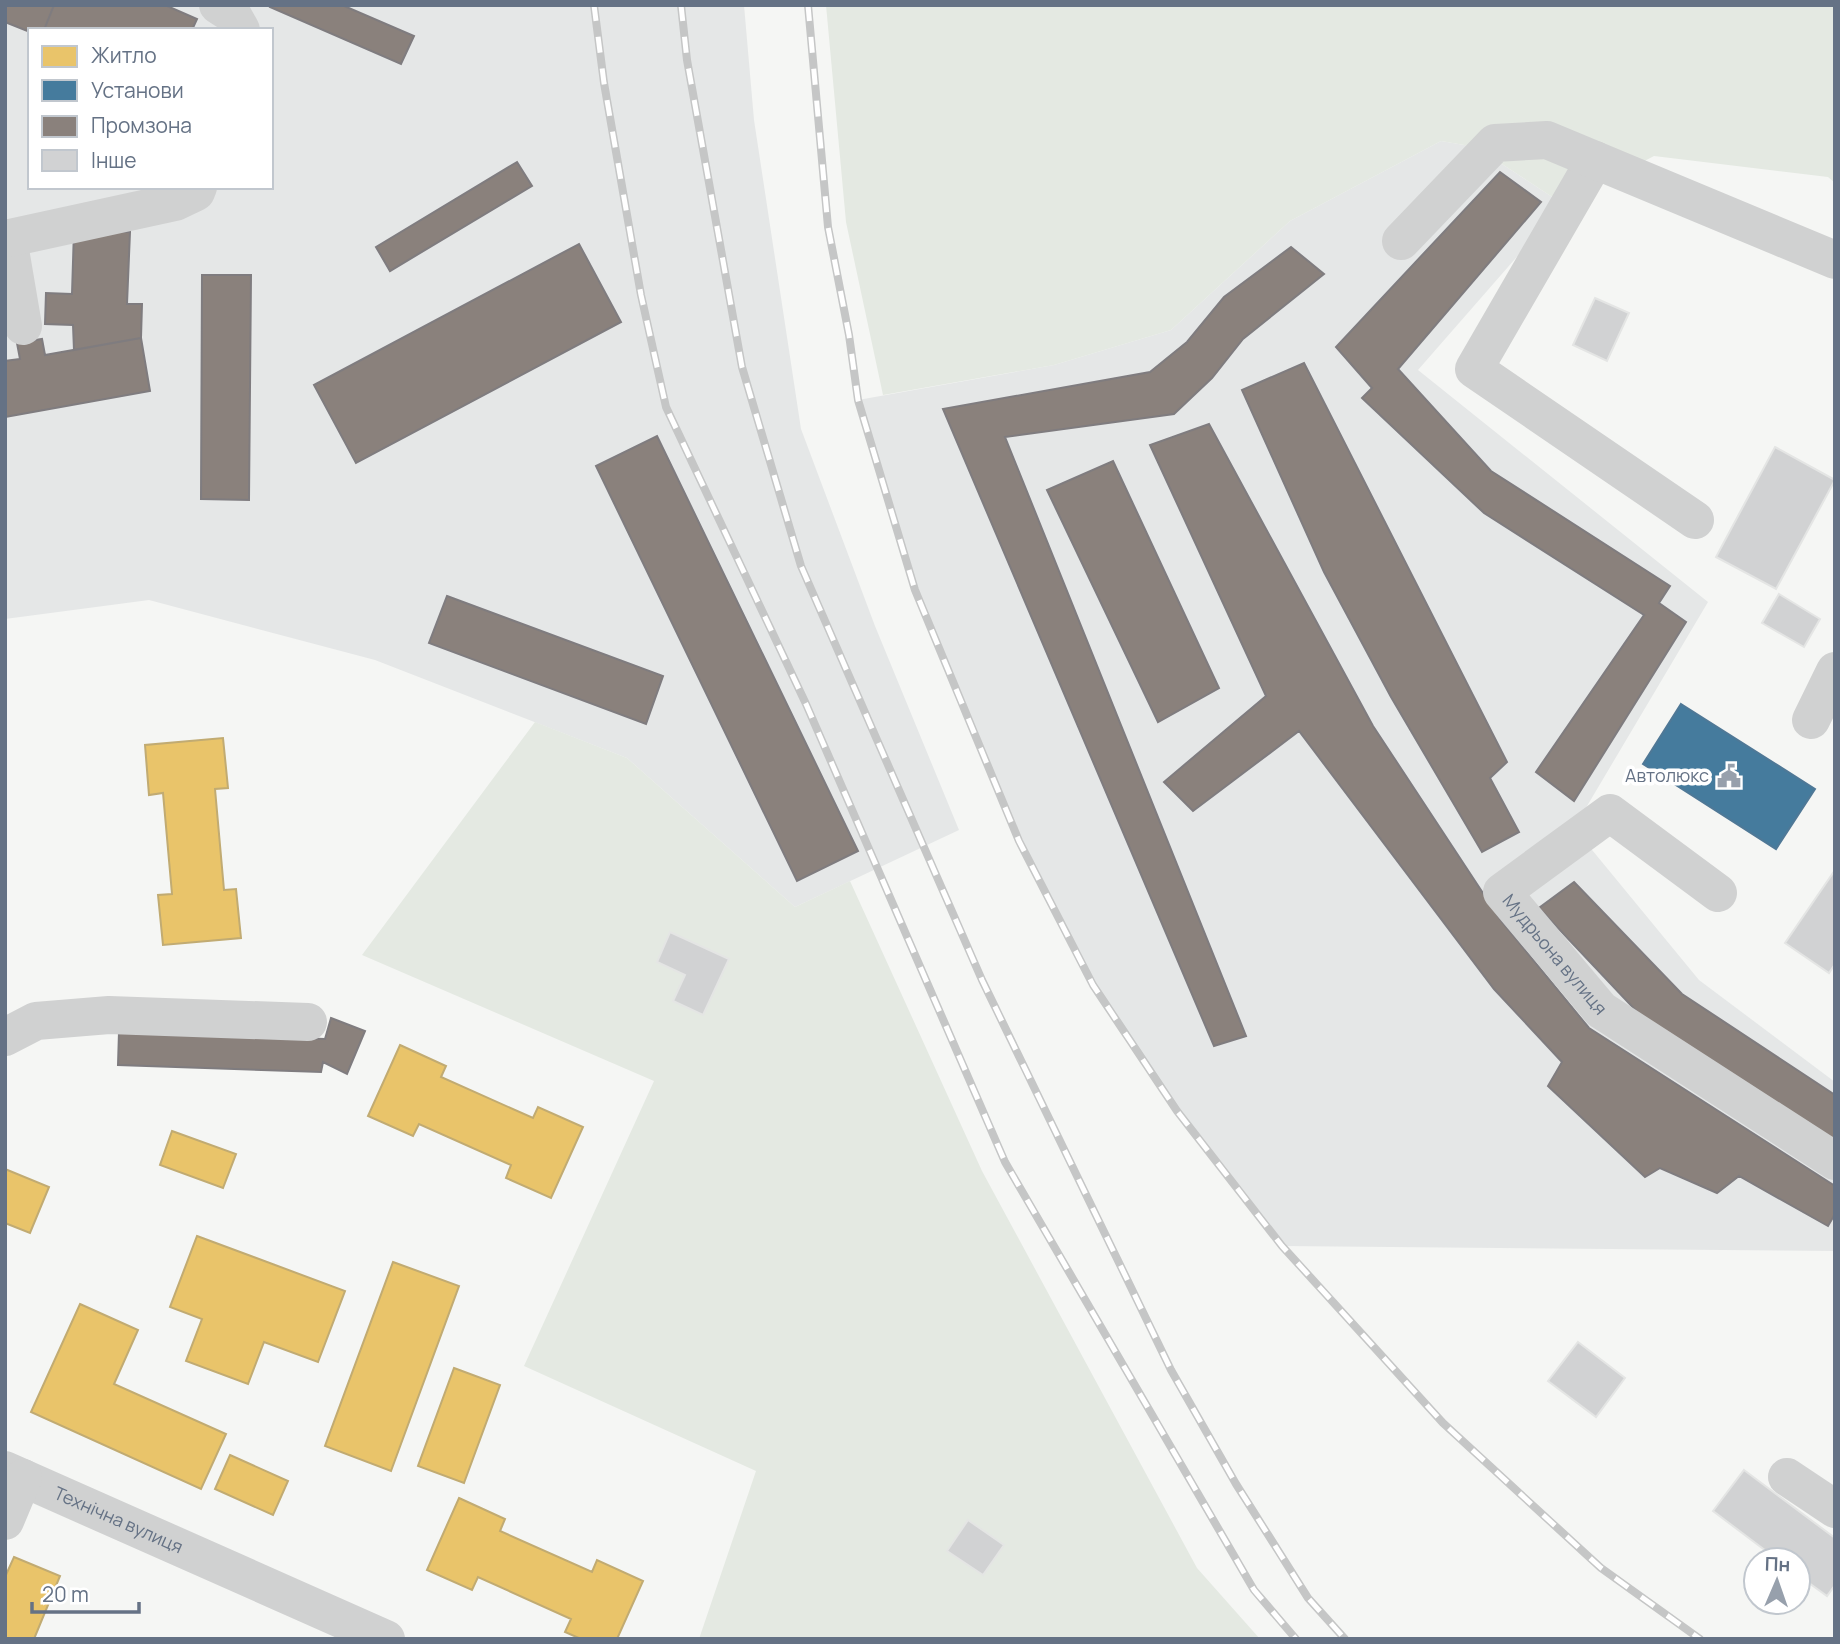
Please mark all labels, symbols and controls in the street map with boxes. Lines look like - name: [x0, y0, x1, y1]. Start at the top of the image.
- legend: [28, 28, 273, 189]
- text: Житло: [91, 41, 157, 69]
- text: Установи: [91, 76, 184, 104]
- text: Промзона: [91, 111, 192, 139]
- text: Інше: [91, 146, 137, 174]
- public building icon: Автолюкс: [1715, 762, 1743, 790]
- place label: Автолюкс: [1625, 763, 1709, 787]
- street label: Мудрьона вулиця: [1498, 889, 1613, 1019]
- street label: Технічна вулиця: [51, 1480, 187, 1558]
- north arrow: [1742, 1546, 1812, 1616]
- text: Пн: [1764, 1551, 1791, 1577]
- scale bar: [32, 1570, 138, 1614]
- text: 20 m: [42, 1580, 89, 1608]

